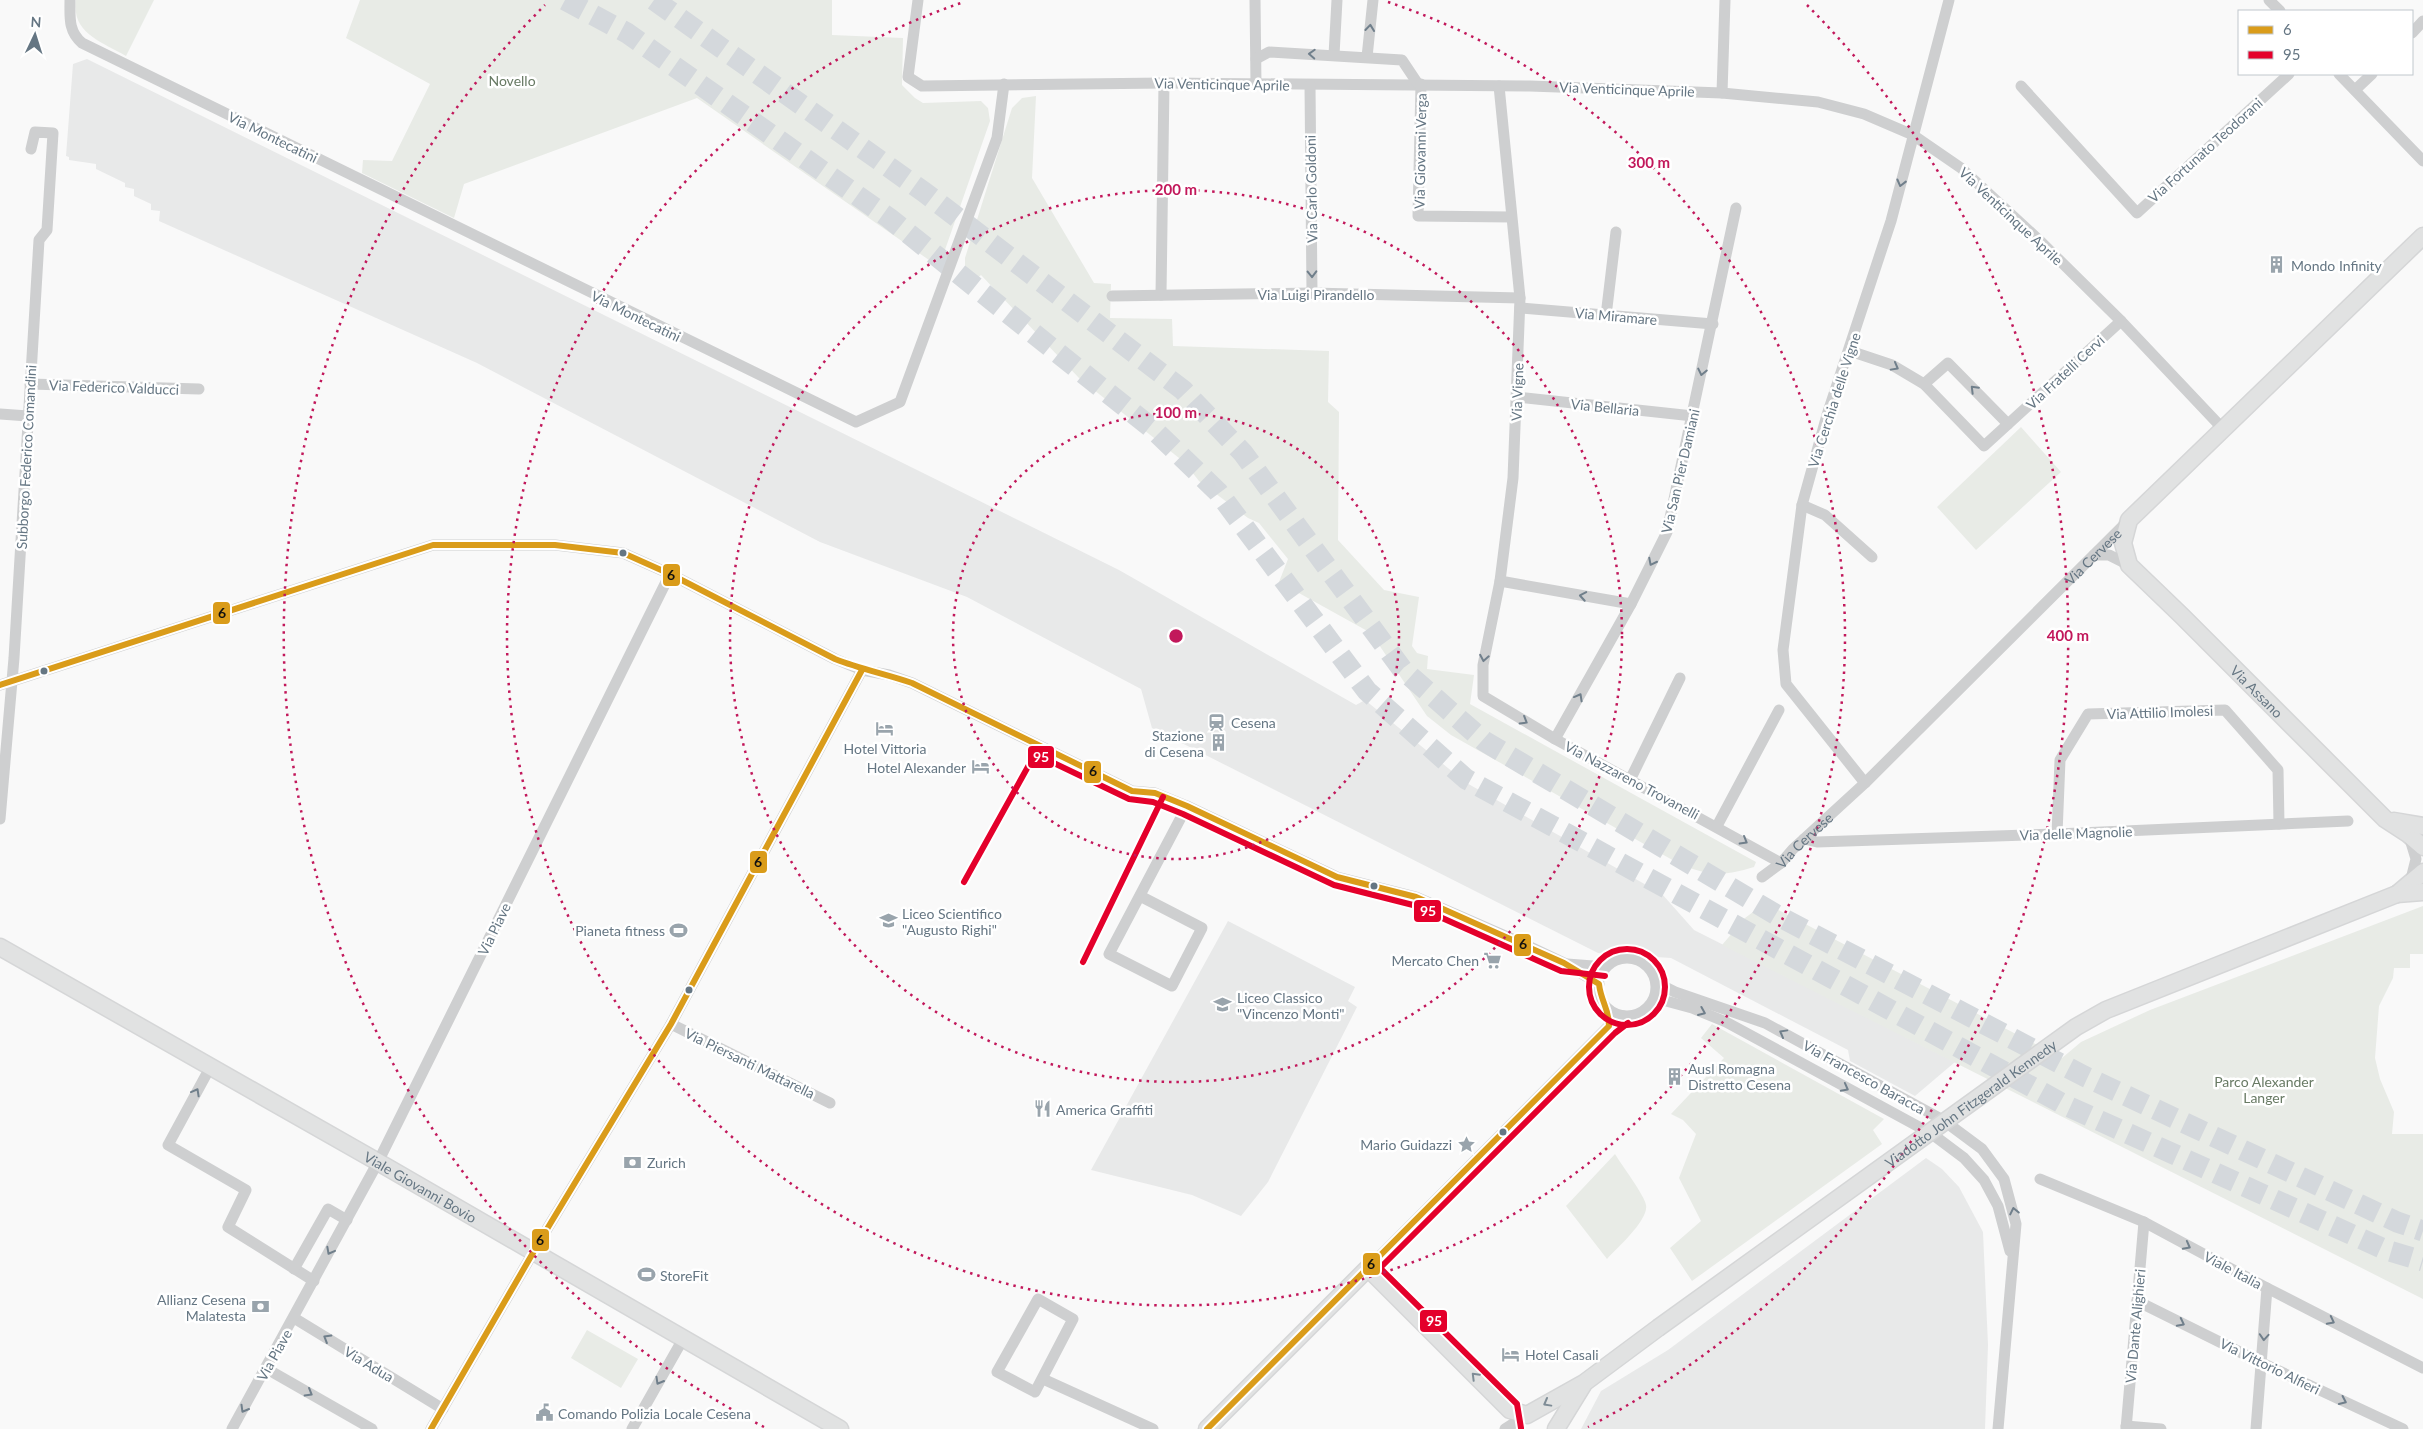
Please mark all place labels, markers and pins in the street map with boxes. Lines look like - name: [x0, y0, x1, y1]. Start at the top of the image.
- building icon: Mondo Infinity: [2267, 255, 2287, 275]
- place label: Mondo Infinity: [2291, 257, 2383, 274]
- unlabelled marker: [618, 548, 628, 558]
- centre of rings: [1167, 627, 1185, 645]
- unlabelled marker: [39, 666, 49, 676]
- station icon: Cesena: [1207, 712, 1227, 732]
- place label: Cesena: [1231, 714, 1276, 731]
- hotel icon: Hotel Vittoria: [875, 718, 895, 738]
- place label: Stazione di Cesena: [1144, 727, 1204, 760]
- building icon: Stazione di Cesena: [1208, 733, 1228, 753]
- place label: Hotel Vittoria: [844, 740, 926, 757]
- hotel icon: Hotel Alexander: [970, 757, 990, 777]
- place label: Hotel Alexander: [867, 759, 966, 776]
- unlabelled marker: [1369, 881, 1379, 891]
- place label: Liceo Scientifico "Augusto Righi": [902, 905, 1002, 938]
- school or university icon: Liceo Scientifico "Augusto Righi": [878, 911, 898, 931]
- sports icon: Pianeta fitness: [669, 920, 689, 940]
- place label: Pianeta fitness: [575, 922, 665, 939]
- supermarket icon: Mercato Chen: [1483, 950, 1503, 970]
- place label: Mercato Chen: [1392, 952, 1479, 969]
- unlabelled marker: [684, 985, 694, 995]
- place label: Liceo Classico "Vincenzo Monti": [1237, 989, 1345, 1022]
- school or university icon: Liceo Classico "Vincenzo Monti": [1213, 995, 1233, 1015]
- place label: Ausl Romagna Distretto Cesena: [1688, 1060, 1791, 1093]
- building icon: Ausl Romagna Distretto Cesena: [1664, 1066, 1684, 1086]
- restaurant icon: America Graffiti: [1032, 1099, 1052, 1119]
- place label: America Graffiti: [1056, 1101, 1153, 1118]
- unlabelled marker: [1498, 1127, 1508, 1137]
- place icon: Mario Guidazzi: [1456, 1134, 1476, 1154]
- place label: Mario Guidazzi: [1360, 1136, 1452, 1153]
- bank icon: Zurich: [623, 1152, 643, 1172]
- place label: Zurich: [647, 1154, 686, 1171]
- sports icon: StoreFit: [636, 1265, 656, 1285]
- place label: StoreFit: [660, 1267, 708, 1284]
- place label: Allianz Cesena Malatesta: [157, 1291, 246, 1324]
- bank icon: Allianz Cesena Malatesta: [250, 1297, 270, 1317]
- hotel icon: Hotel Casali: [1501, 1344, 1521, 1364]
- place label: Hotel Casali: [1525, 1346, 1599, 1363]
- public building icon: Comando Polizia Locale Cesena: [534, 1403, 554, 1423]
- place label: Comando Polizia Locale Cesena: [558, 1405, 751, 1422]

